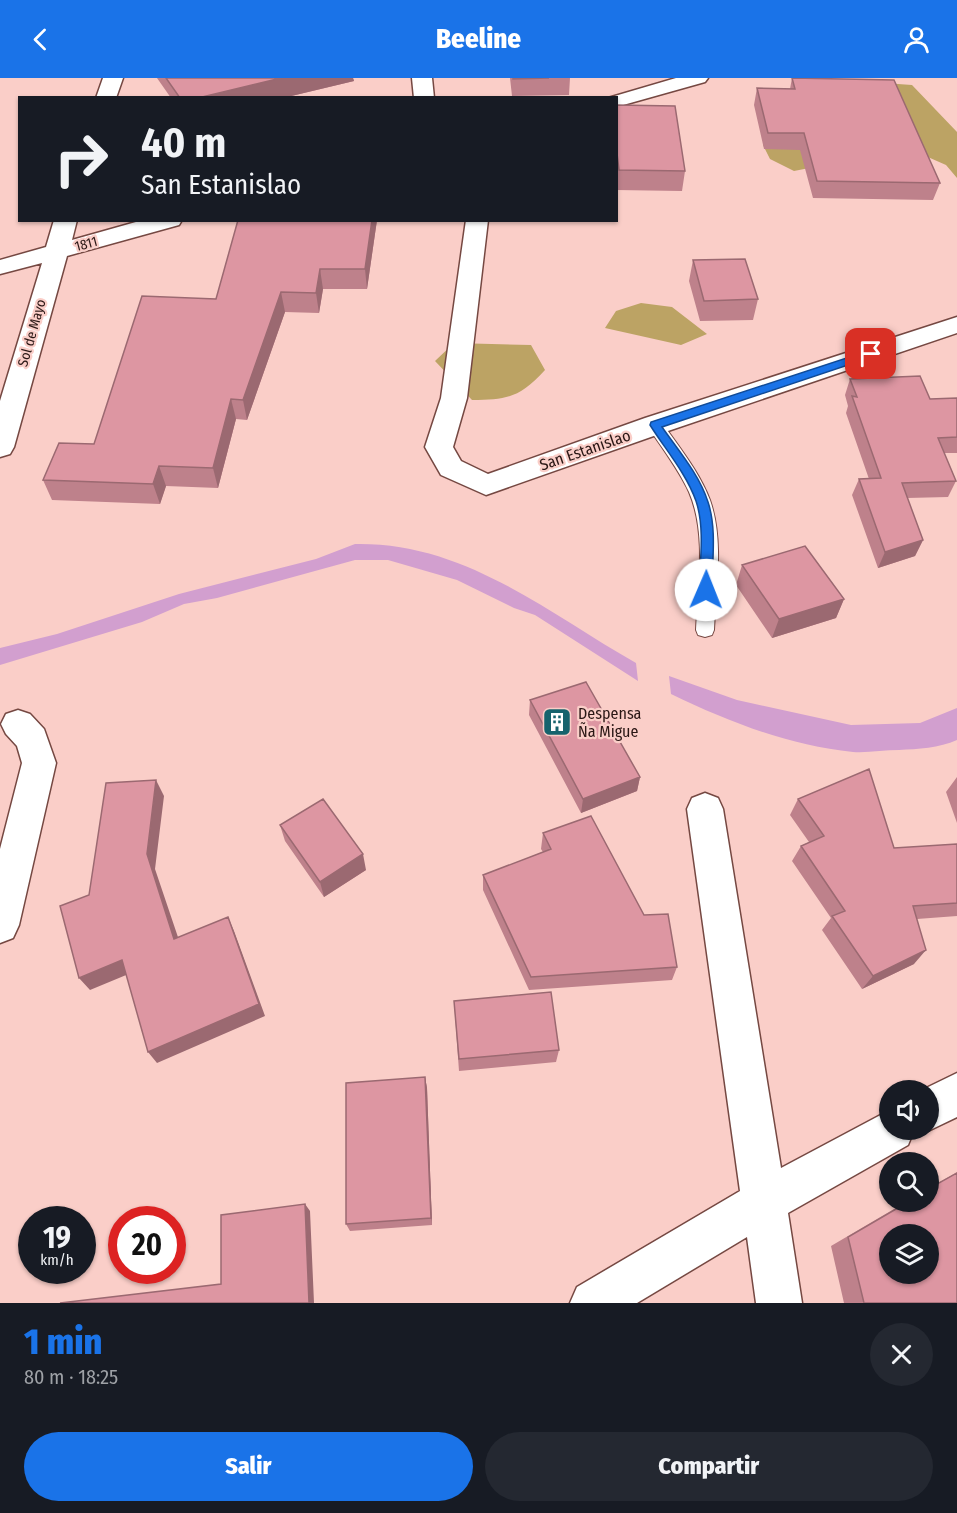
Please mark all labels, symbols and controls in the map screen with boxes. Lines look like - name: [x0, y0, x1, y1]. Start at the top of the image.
- icon: back: [24, 23, 57, 56]
- text: Beeline: [436, 23, 521, 55]
- icon: person: [900, 23, 933, 56]
- text: 40 m: [141, 118, 226, 168]
- icon: right: [42, 120, 120, 198]
- text: San Estanislao: [141, 169, 301, 201]
- street label: 1811: [73, 233, 99, 255]
- street label: Sol de Mayo: [14, 297, 50, 369]
- pin: [845, 328, 896, 379]
- icon: arrive: [854, 337, 887, 370]
- street label: San Estanislao: [537, 426, 633, 474]
- position arrow: [674, 558, 738, 622]
- place label: Despensa Ña Migue: [578, 704, 642, 741]
- building icon: Despensa Ña Migue: [541, 706, 573, 738]
- map controls: [879, 1080, 939, 1284]
- button: sound: [879, 1080, 939, 1140]
- button: search: [879, 1152, 939, 1212]
- speed limit sign: 20: [108, 1206, 186, 1284]
- text: 19: [43, 1220, 71, 1256]
- button: layers: [879, 1224, 939, 1284]
- text: km/h: [40, 1251, 74, 1269]
- text: 1 min: [24, 1320, 102, 1364]
- button: close: [870, 1323, 933, 1386]
- text: 80 m · 18:25: [24, 1365, 118, 1389]
- button: Salir: [24, 1432, 473, 1501]
- button: Compartir: [485, 1432, 933, 1501]

